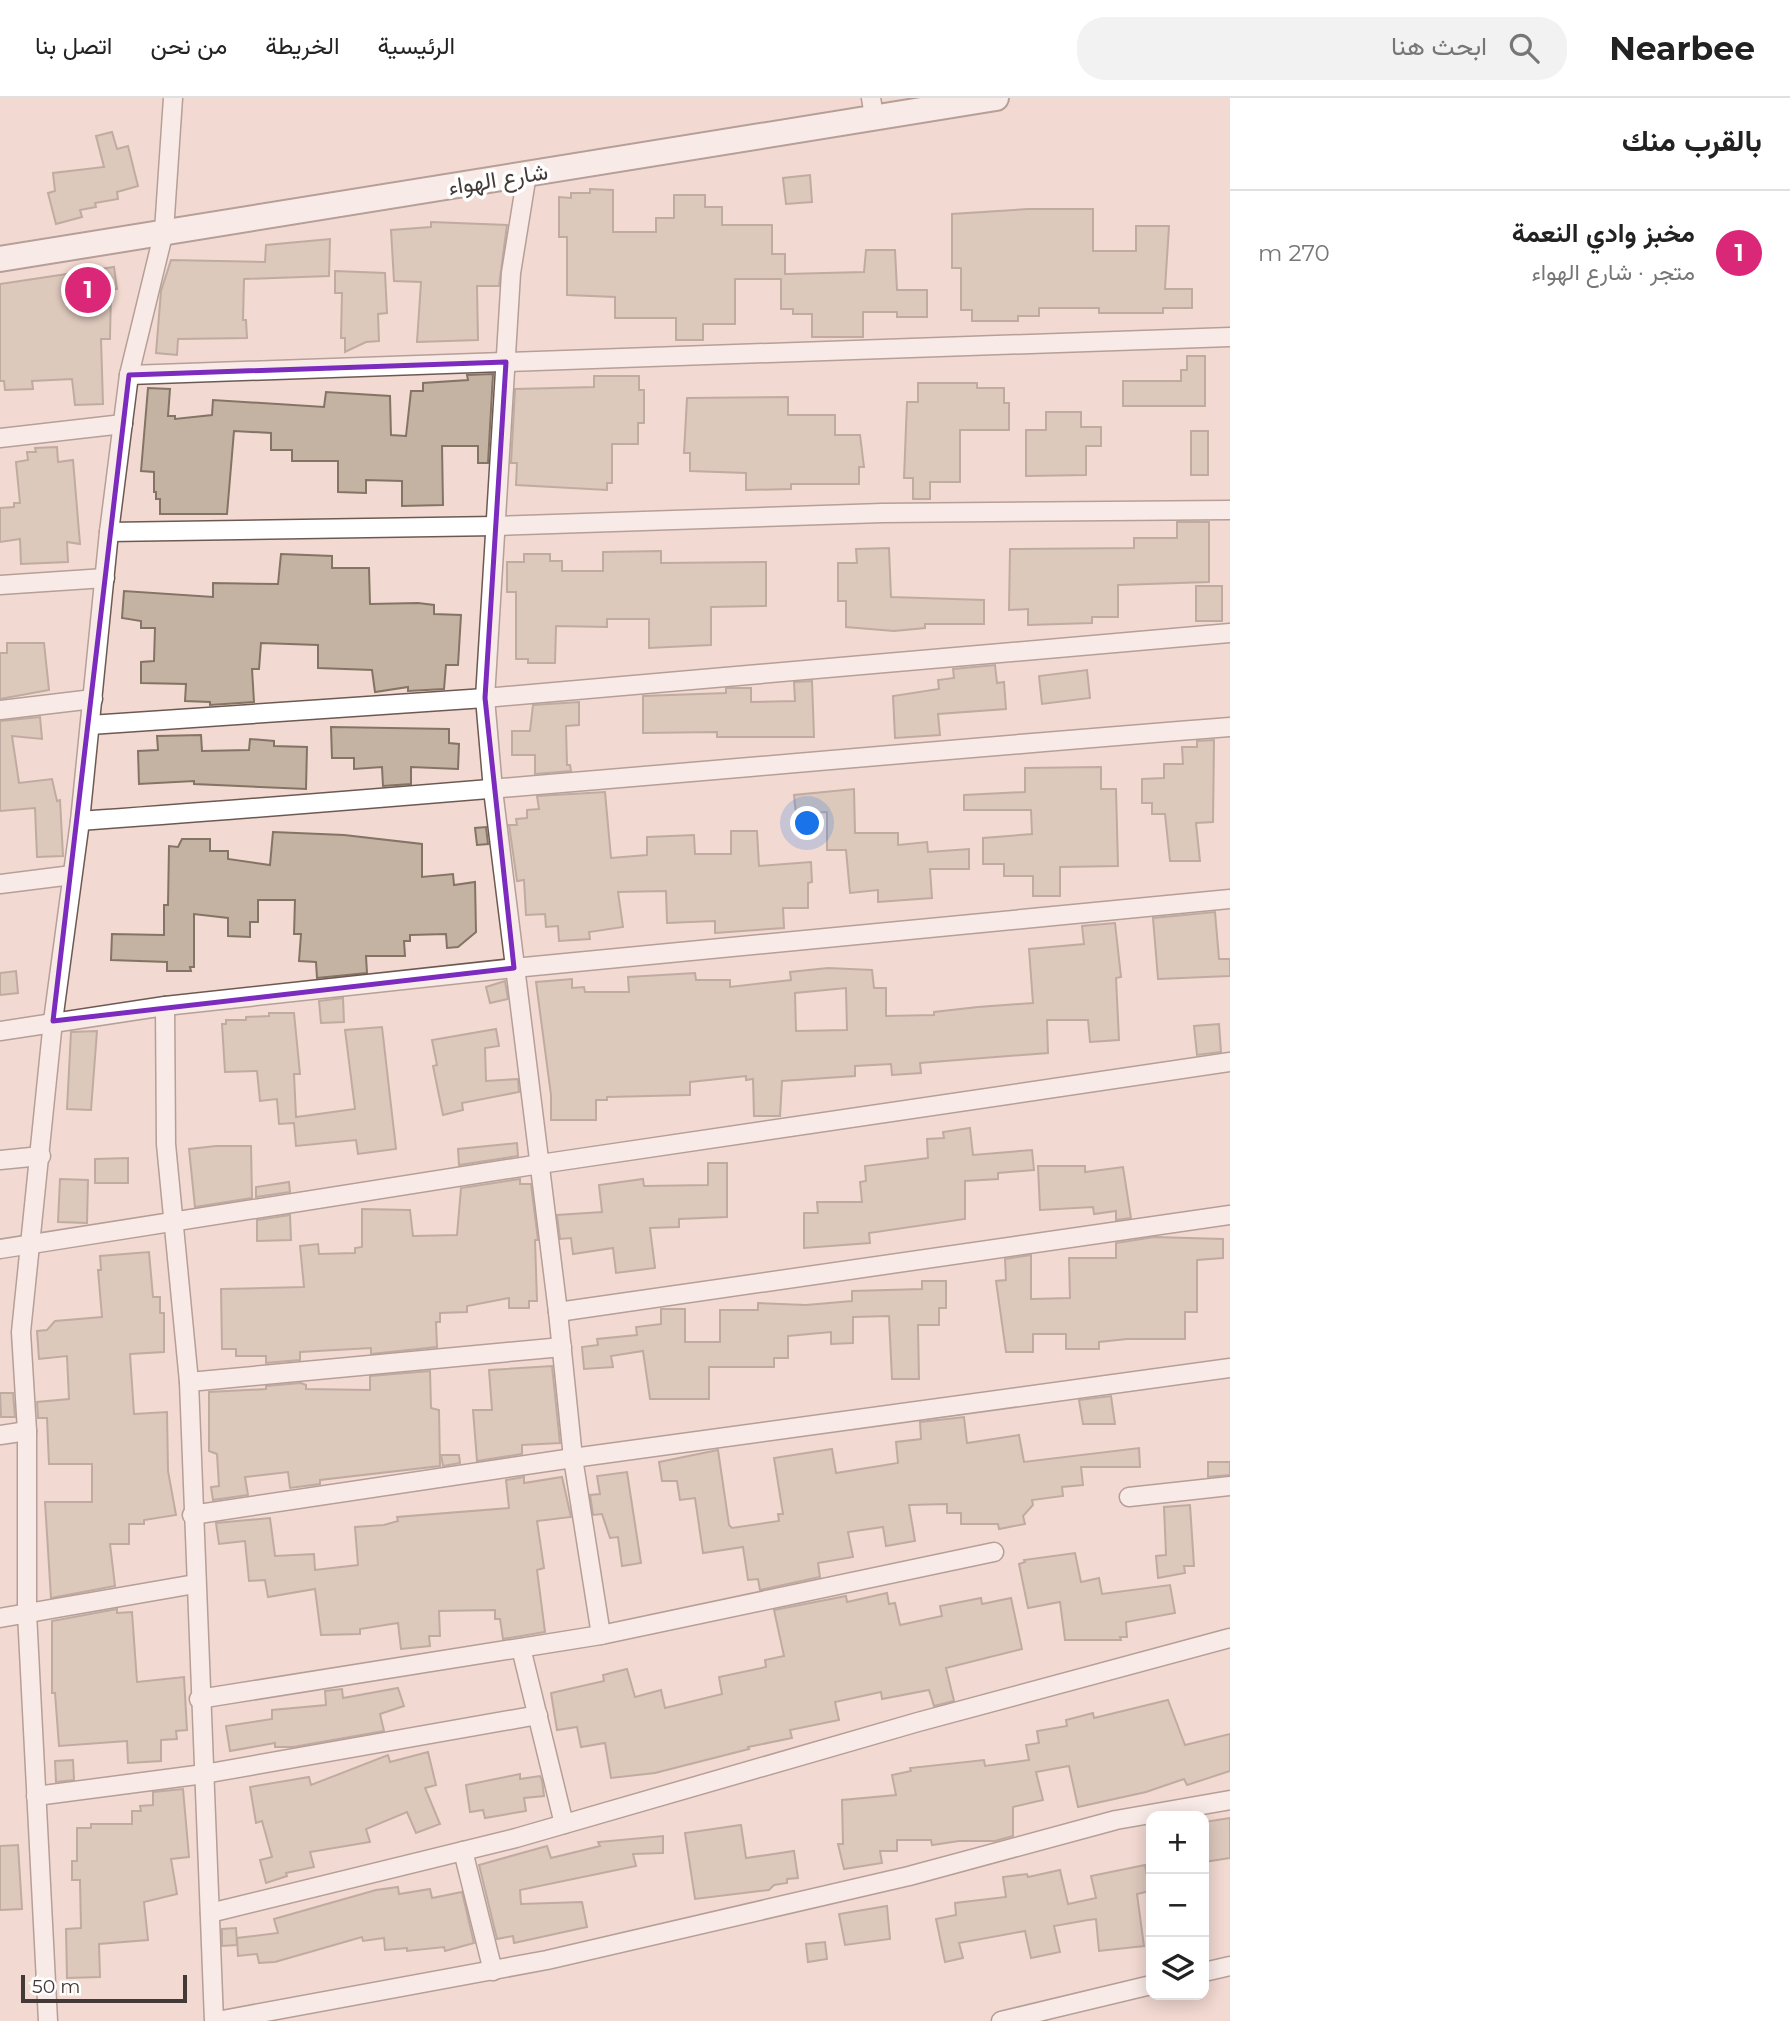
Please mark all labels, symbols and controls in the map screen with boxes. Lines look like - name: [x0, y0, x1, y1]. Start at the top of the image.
- search box: [1077, 17, 1567, 80]
- text: Nearbee: [1609, 28, 1755, 68]
- icon: search: [1505, 29, 1543, 67]
- text: ابحث هنا: [1391, 30, 1487, 62]
- text: اتصل بنا: [35, 31, 112, 60]
- text: من نحن: [150, 31, 227, 60]
- text: الخريطة: [265, 31, 340, 60]
- text: الرئيسية: [378, 31, 455, 60]
- text: بالقرب منك: [1622, 122, 1762, 159]
- street label: شارع الهواء: [446, 157, 550, 203]
- text: مخبز وادي النعمة: [1512, 217, 1695, 249]
- text: 270 m: [1258, 239, 1330, 267]
- text: 1: [1734, 239, 1744, 267]
- text: متجر · شارع الهواء: [1532, 258, 1695, 286]
- pin: 1: [65, 264, 111, 316]
- your location: [790, 806, 824, 840]
- map controls: [1146, 1811, 1209, 2000]
- button: +: [1146, 1811, 1209, 1874]
- button: −: [1146, 1874, 1209, 1937]
- button: layers: [1146, 1937, 1209, 2000]
- scale bar: [21, 1972, 187, 2004]
- text: 50 m: [32, 1975, 80, 1998]

